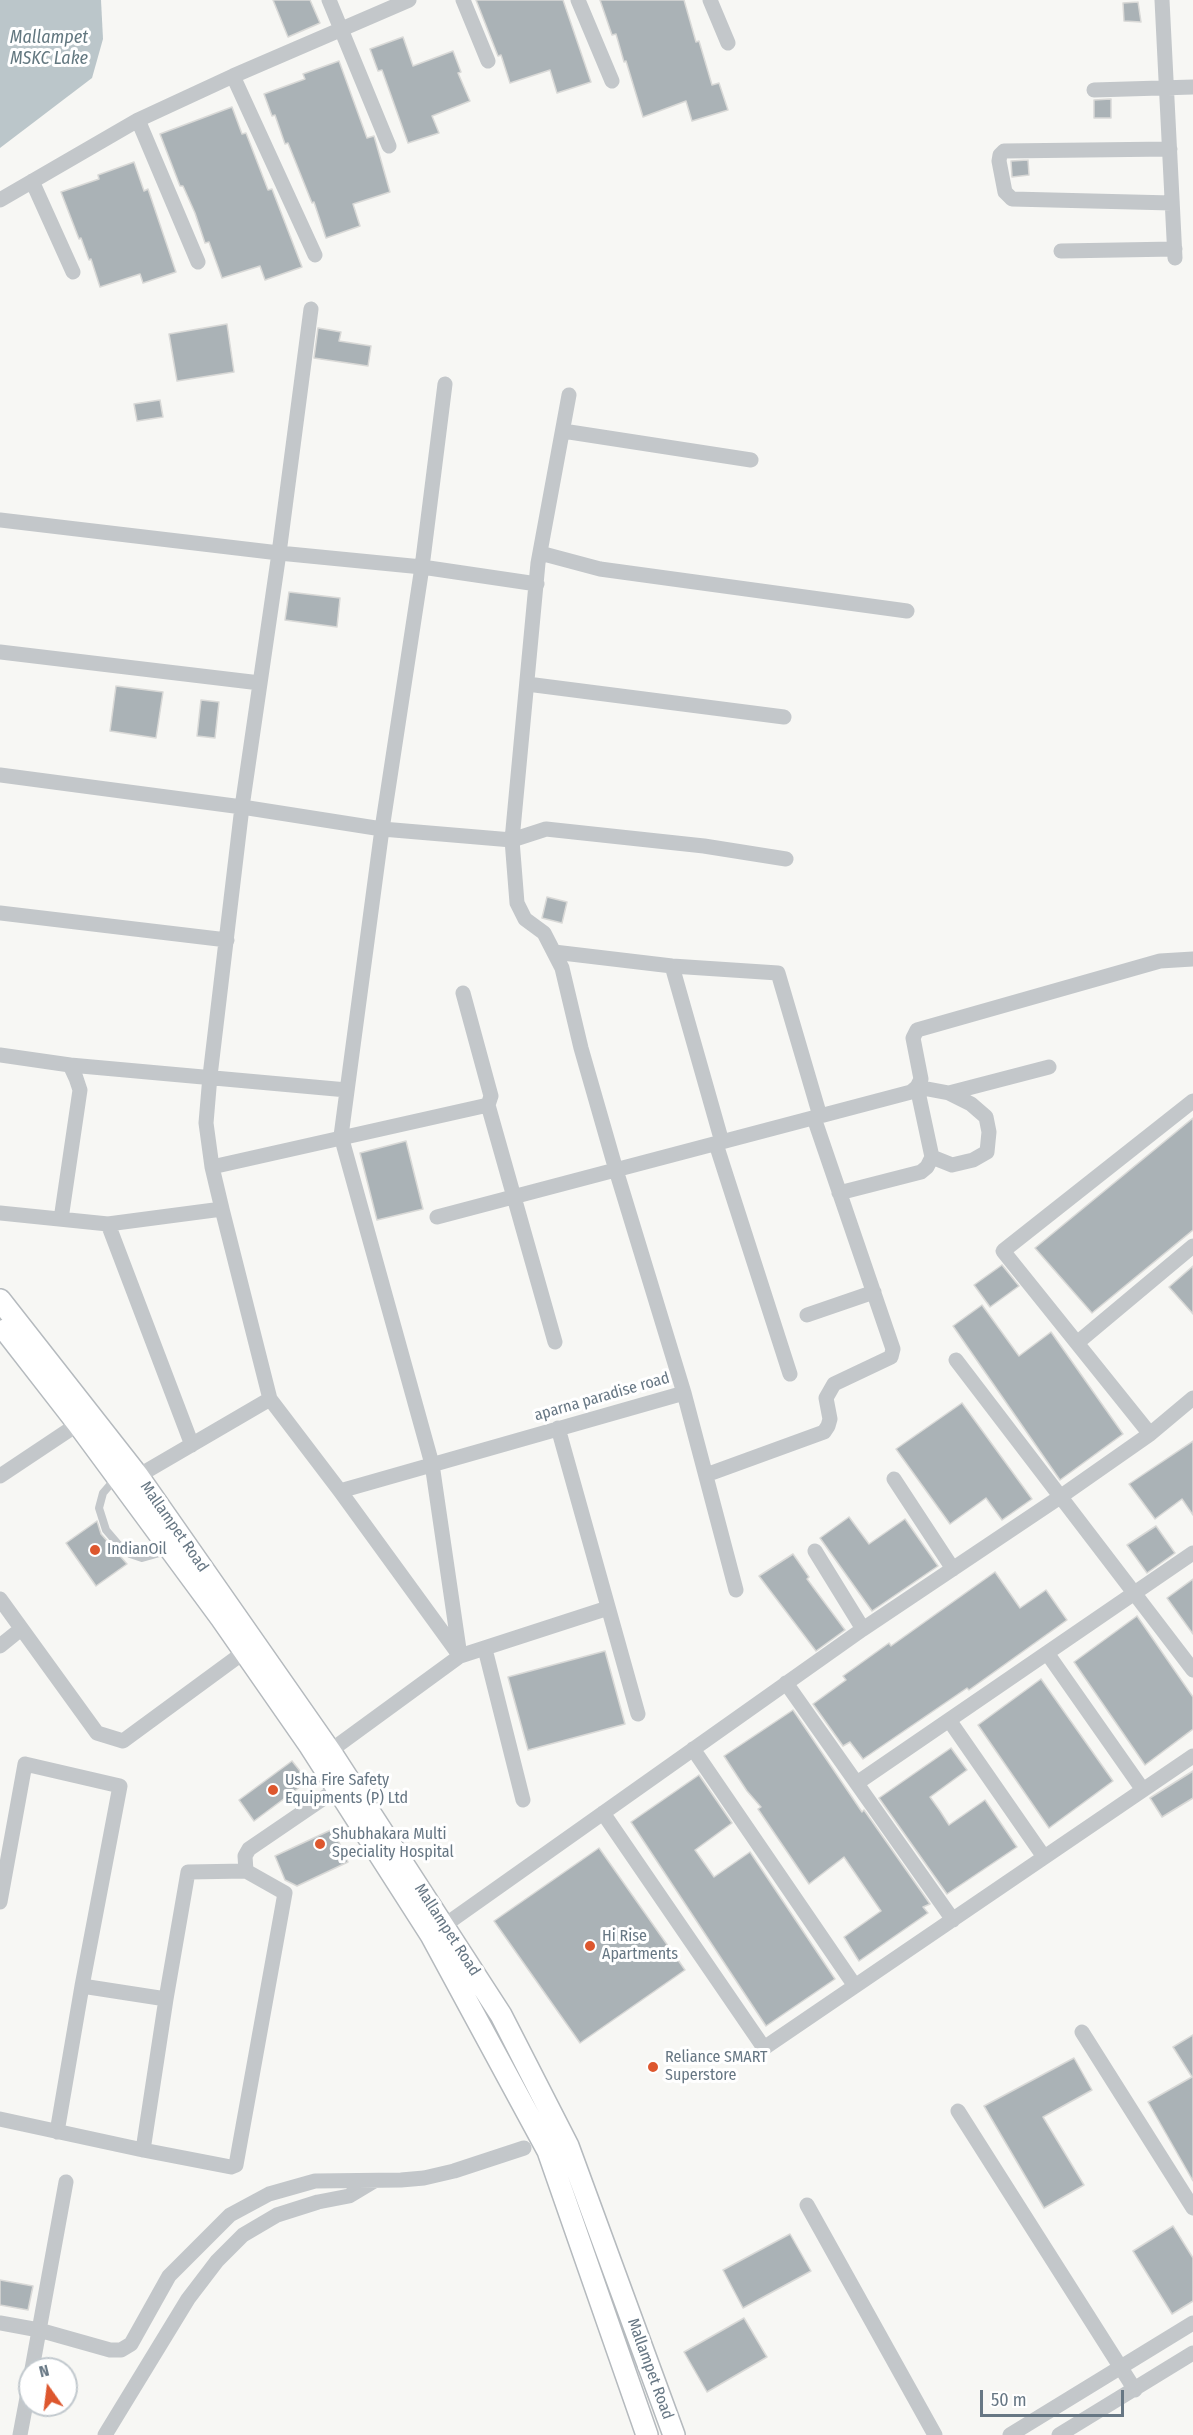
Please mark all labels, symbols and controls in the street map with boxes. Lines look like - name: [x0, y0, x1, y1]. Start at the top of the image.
- water label: Mallampet MSKC Lake: [10, 27, 88, 70]
- street label: aparna paradise road: [532, 1369, 672, 1425]
- street label: Mallampet Road: [136, 1478, 212, 1576]
- place label: IndianOil: [107, 1540, 167, 1560]
- marker: IndianOil: [88, 1543, 102, 1557]
- place label: Usha Fire Safety Equipments (P) Ltd: [285, 1771, 408, 1809]
- marker: Usha Fire Safety Equipments (P) Ltd: [266, 1783, 280, 1797]
- place label: Shubhakara Multi Speciality Hospital: [332, 1825, 454, 1863]
- marker: Shubhakara Multi Speciality Hospital: [313, 1837, 327, 1851]
- street label: Mallampet Road: [410, 1880, 484, 1980]
- place label: Hi Rise Apartments: [602, 1927, 678, 1965]
- marker: Hi Rise Apartments: [583, 1939, 597, 1953]
- place label: Reliance SMART Superstore: [665, 2048, 767, 2086]
- marker: Reliance SMART Superstore: [646, 2060, 660, 2074]
- street label: Mallampet Road: [623, 2316, 677, 2422]
- north arrow: [18, 2357, 78, 2417]
- text: N: [37, 2361, 51, 2381]
- scale bar: [983, 2378, 1127, 2416]
- text: 50 m: [991, 2389, 1027, 2411]

